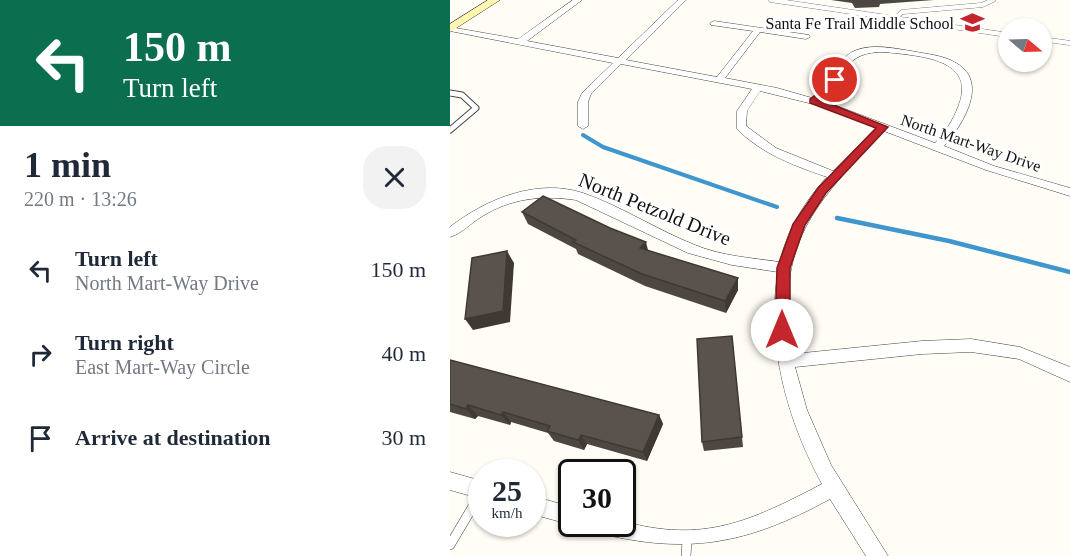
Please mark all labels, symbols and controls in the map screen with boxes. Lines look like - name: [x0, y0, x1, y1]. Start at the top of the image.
- school or university icon: Santa Fe Trail Middle School: [959, 10, 985, 36]
- place label: Santa Fe Trail Middle School: [766, 15, 955, 32]
- north arrow: [998, 18, 1052, 72]
- map controls: [998, 18, 1052, 72]
- icon: left: [24, 24, 102, 102]
- text: 150 m: [123, 24, 232, 70]
- pin: [809, 54, 860, 105]
- icon: arrive: [818, 63, 851, 96]
- text: Turn left: [123, 73, 217, 103]
- street label: North Mart-Way Drive: [898, 111, 1043, 176]
- text: 1 min: [24, 145, 111, 185]
- button: close: [363, 146, 426, 209]
- street label: North Petzold Drive: [576, 168, 734, 250]
- text: 220 m · 13:26: [24, 188, 137, 210]
- text: Turn left: [75, 246, 158, 271]
- icon: left: [24, 254, 57, 287]
- text: 150 m: [370, 257, 426, 282]
- text: North Mart-Way Drive: [75, 272, 259, 294]
- position arrow: [750, 298, 814, 362]
- text: Turn right: [75, 330, 174, 355]
- icon: right: [24, 338, 57, 371]
- text: 40 m: [381, 341, 426, 366]
- text: East Mart-Way Circle: [75, 356, 250, 378]
- icon: arrive: [24, 422, 57, 455]
- text: Arrive at destination: [75, 425, 271, 450]
- text: 30 m: [381, 425, 426, 450]
- speed limit sign: 30: [558, 459, 636, 537]
- text: 25: [492, 474, 522, 507]
- text: km/h: [492, 505, 522, 521]

